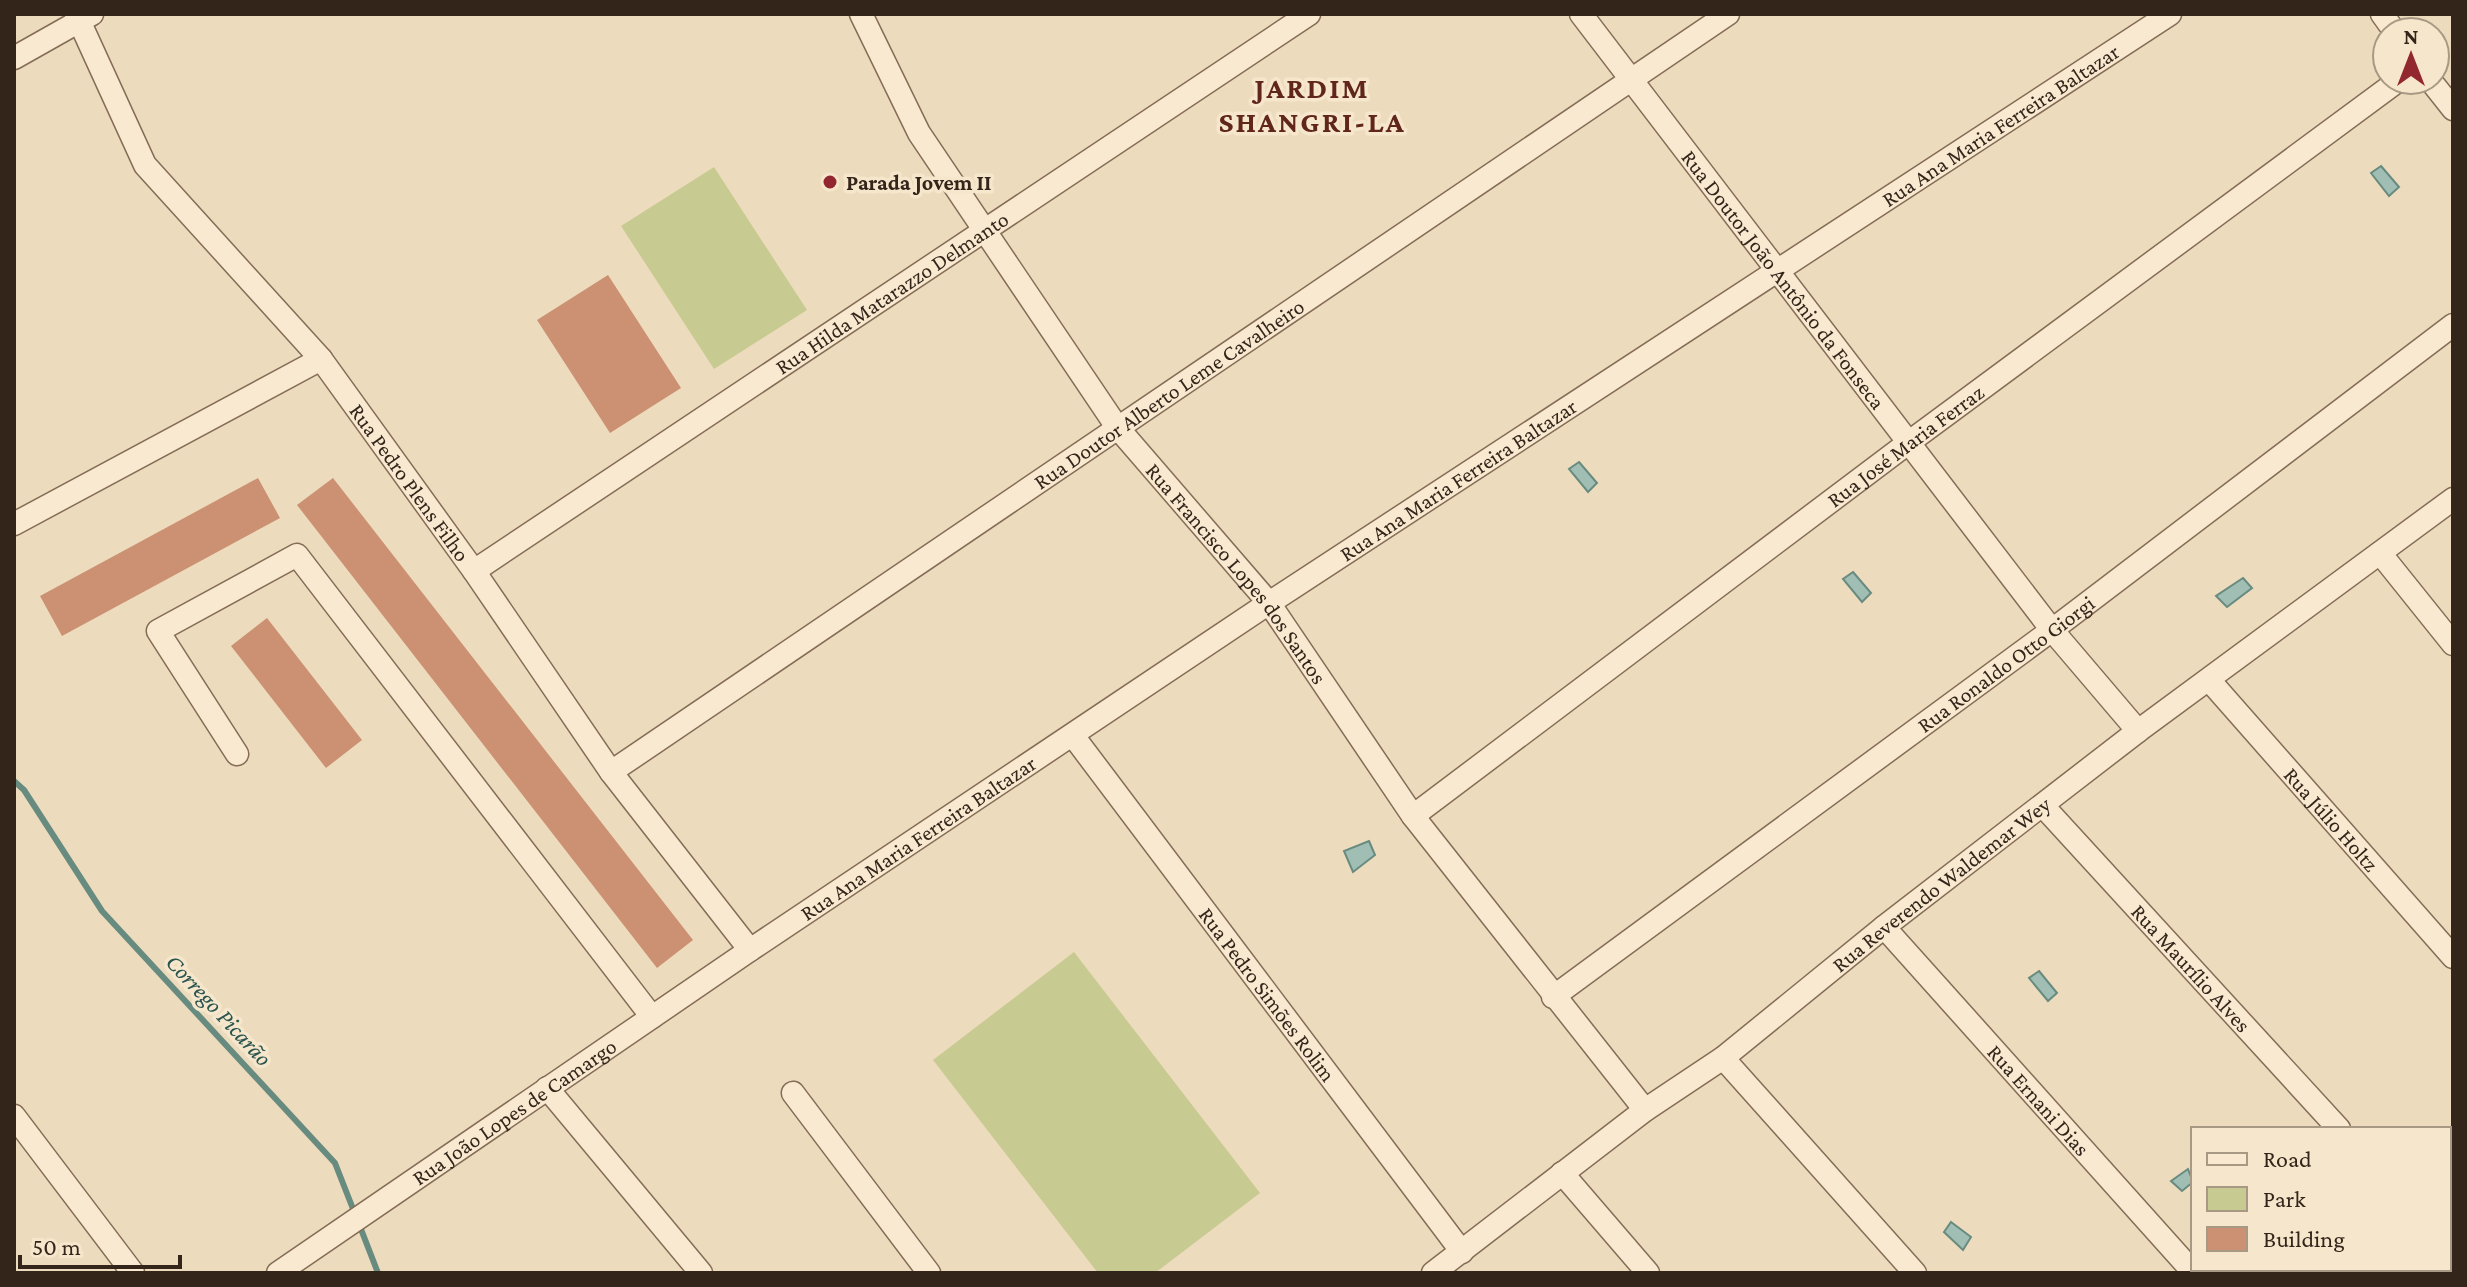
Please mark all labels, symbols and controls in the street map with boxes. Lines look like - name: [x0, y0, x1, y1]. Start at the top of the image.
- north arrow: [2371, 16, 2451, 96]
- text: N: [2404, 24, 2419, 49]
- street label: Rua Ana Maria Ferreira Baltazar: [1877, 39, 2124, 212]
- district label: JARDIM SHANGRI-LA: [1218, 71, 1406, 138]
- street label: Rua Doutor João Antônio da Fonseca: [1676, 145, 1890, 414]
- place label: Parada Jovem II: [846, 170, 991, 195]
- marker: Parada Jovem II: [821, 173, 839, 191]
- street label: Rua Hilda Matarazzo Delmanto: [771, 206, 1013, 379]
- street label: Rua Doutor Alberto Leme Cavalheiro: [1029, 293, 1309, 494]
- street label: Rua José Maria Ferraz: [1822, 379, 1989, 513]
- street label: Rua Ana Maria Ferreira Baltazar: [1335, 393, 1582, 566]
- street label: Rua Pedro Plens Filho: [344, 399, 475, 566]
- street label: Rua Francisco Lopes dos Santos: [1141, 458, 1332, 689]
- street label: Rua Ronaldo Otto Giorgi: [1912, 590, 2099, 738]
- street label: Rua Ana Maria Ferreira Baltazar: [796, 750, 1041, 926]
- street label: Rua Júlio Holtz: [2279, 762, 2384, 877]
- street label: Rua Reverendo Waldemar Wey: [1827, 791, 2056, 977]
- street label: Rua Maurílio Alves: [2126, 899, 2256, 1037]
- street label: Rua Pedro Simões Rolim: [1194, 903, 1341, 1087]
- water label: Corrego Picarão: [161, 948, 278, 1071]
- street label: Rua João Lopes de Camargo: [408, 1033, 621, 1190]
- street label: Rua Ernani Dias: [1982, 1039, 2095, 1161]
- legend: [2191, 1127, 2451, 1271]
- text: Road: [2263, 1145, 2312, 1172]
- text: Park: [2263, 1185, 2306, 1212]
- scale bar: [20, 1219, 180, 1269]
- text: Building: [2263, 1225, 2345, 1252]
- text: 50 m: [32, 1233, 81, 1260]

